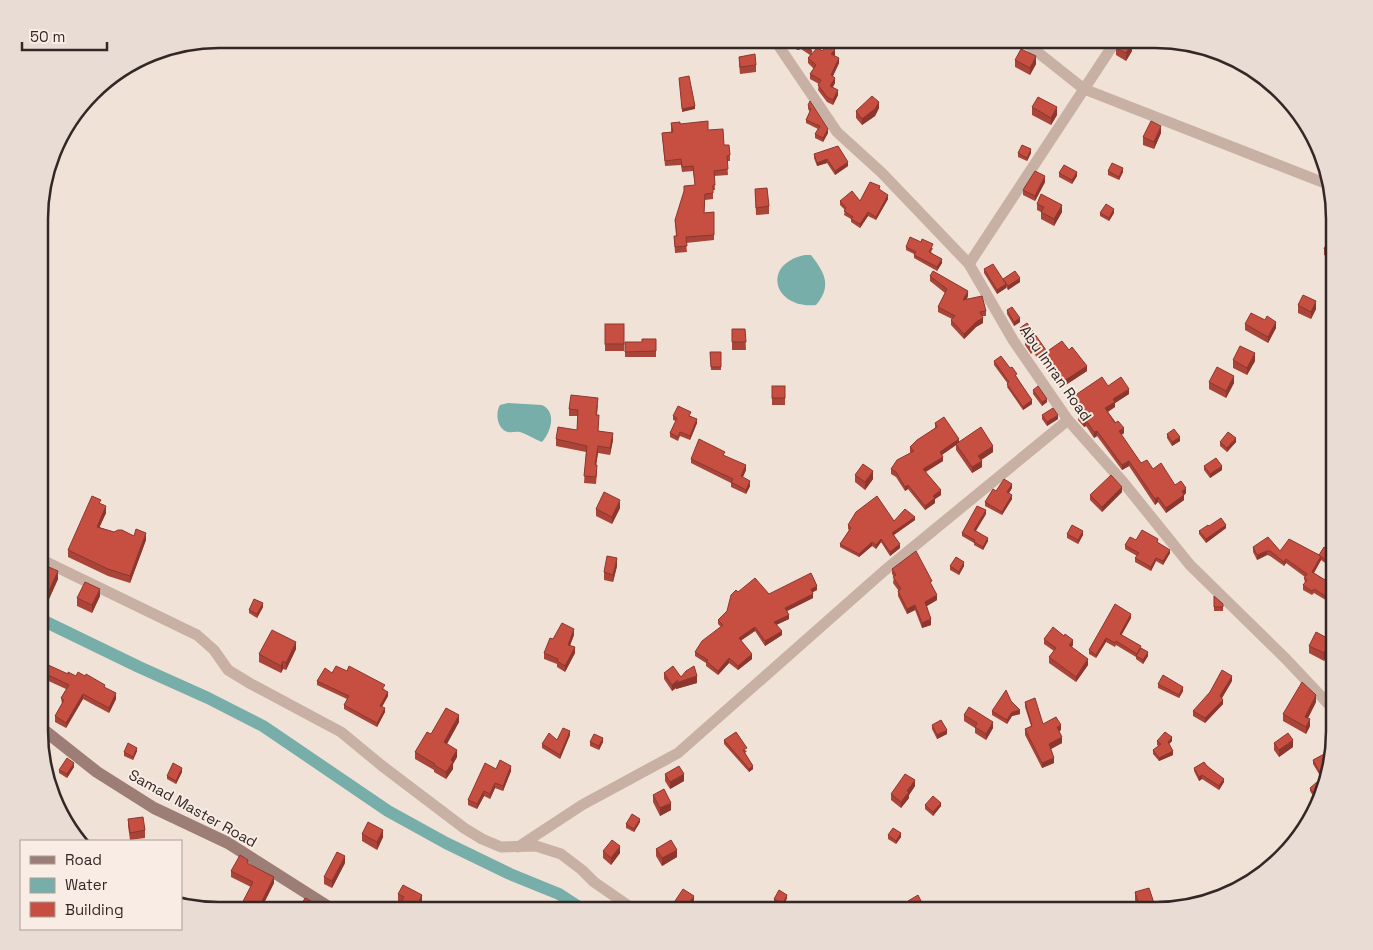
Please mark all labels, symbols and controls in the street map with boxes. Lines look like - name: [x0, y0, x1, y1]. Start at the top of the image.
- scale bar: [22, 20, 108, 52]
- text: 50 m: [30, 27, 65, 46]
- street label: Abu Imran Road: [1016, 321, 1096, 425]
- street label: Samad Master Road: [126, 765, 260, 851]
- legend: [20, 840, 182, 930]
- text: Road: [65, 850, 102, 869]
- text: Water: [65, 875, 108, 894]
- text: Building: [65, 900, 124, 919]

